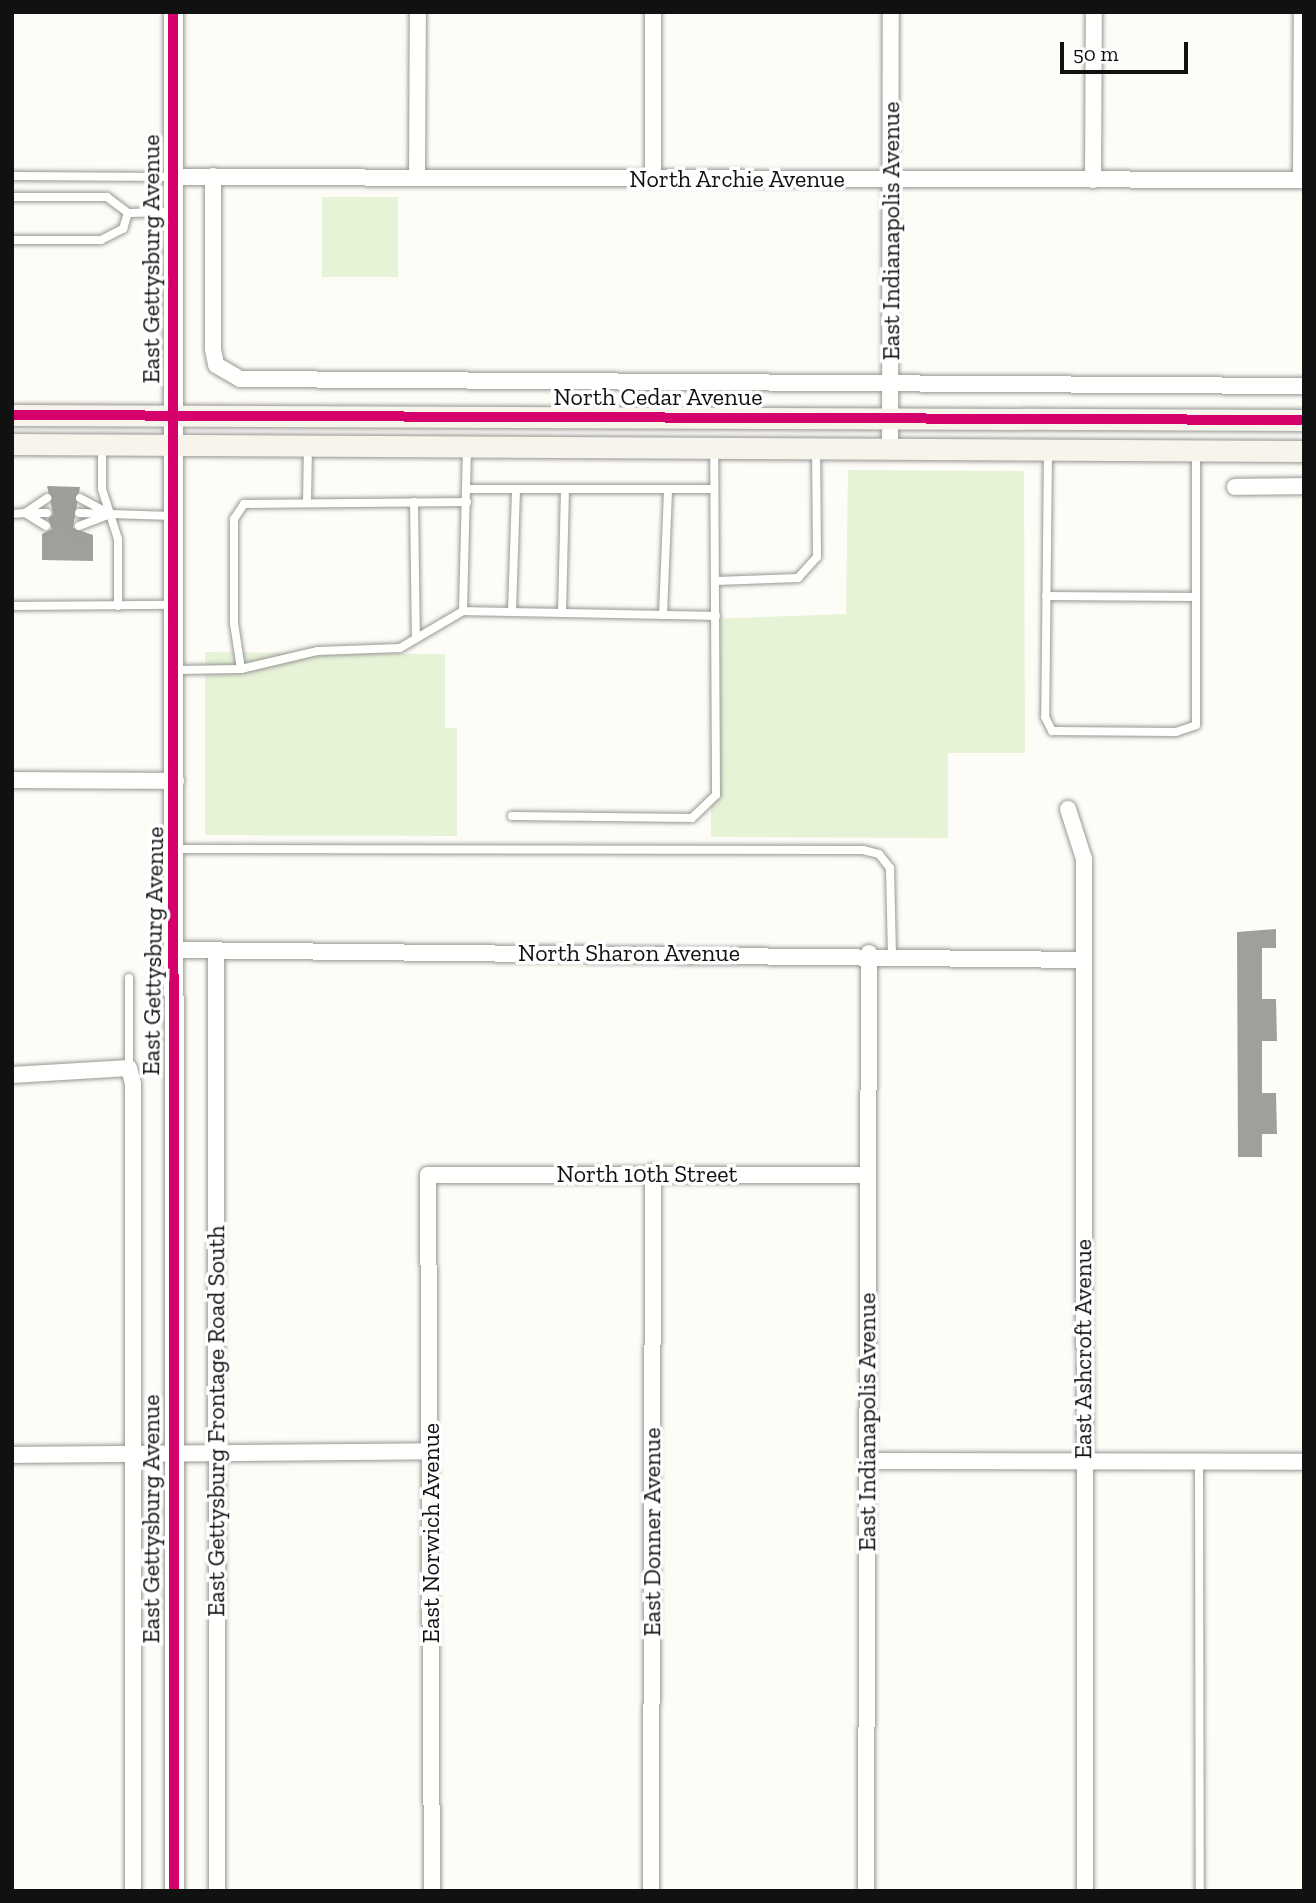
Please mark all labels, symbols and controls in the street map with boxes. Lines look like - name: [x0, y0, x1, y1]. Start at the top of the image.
- scale bar: [1064, 28, 1192, 72]
- text: 50 m: [1073, 41, 1119, 66]
- street label: East Indianapolis Avenue: [877, 101, 905, 361]
- street label: East Gettysburg Avenue: [137, 134, 165, 384]
- street label: North Archie Avenue: [628, 165, 846, 193]
- street label: North Cedar Avenue: [553, 383, 763, 411]
- street label: East Gettysburg Avenue: [136, 826, 170, 1076]
- street label: North Sharon Avenue: [518, 939, 740, 967]
- street label: North 10th Street: [556, 1160, 738, 1188]
- street label: East Gettysburg Frontage Road South: [202, 1225, 230, 1617]
- street label: East Ashcroft Avenue: [1069, 1238, 1097, 1460]
- street label: East Indianapolis Avenue: [853, 1292, 881, 1552]
- street label: East Gettysburg Avenue: [137, 1394, 165, 1644]
- street label: East Norwich Avenue: [417, 1422, 445, 1644]
- street label: East Donner Avenue: [638, 1427, 666, 1637]

